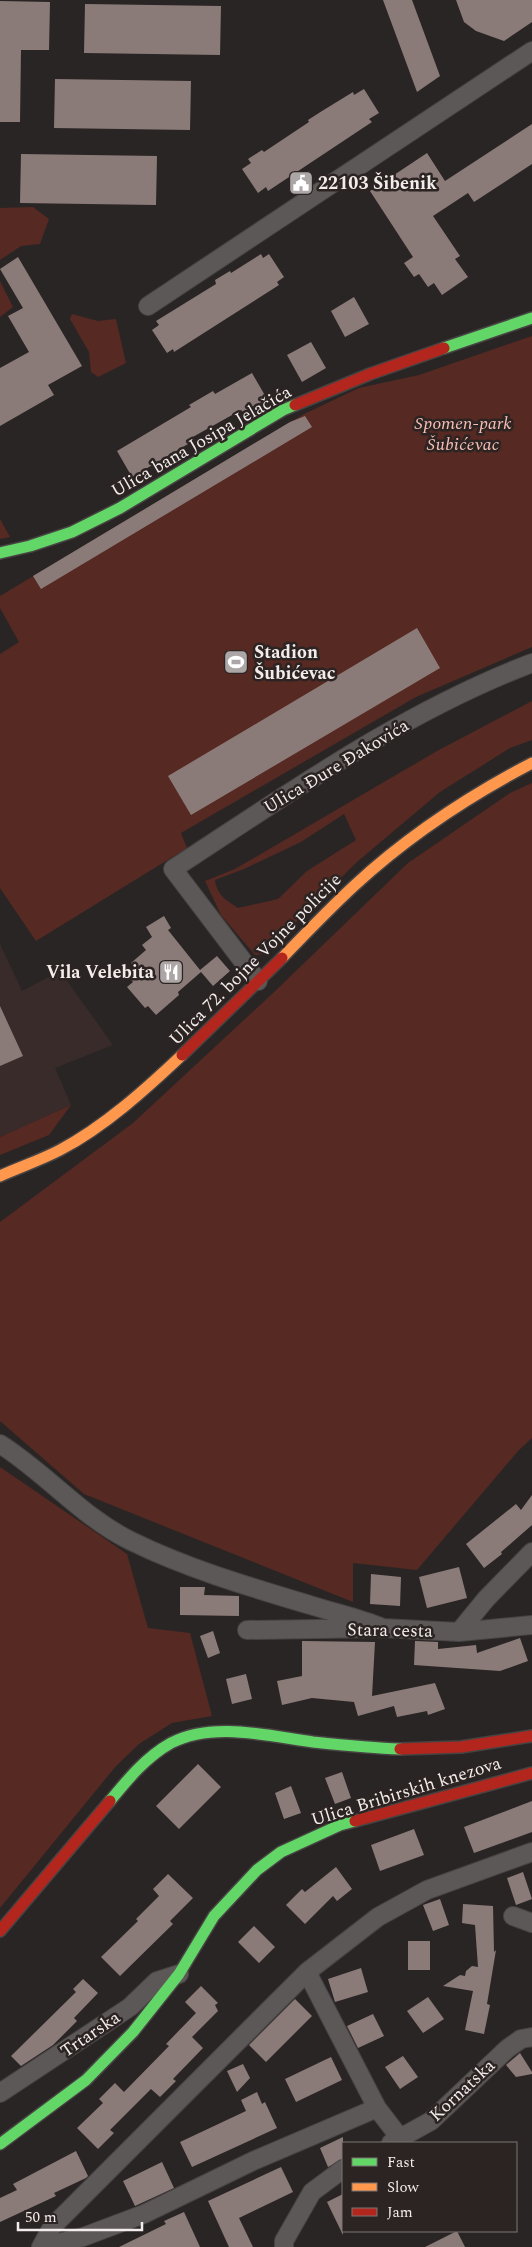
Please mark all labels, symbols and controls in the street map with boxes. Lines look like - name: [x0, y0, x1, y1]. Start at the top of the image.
- public building icon: 22103 Šibenik: [288, 170, 314, 196]
- place label: 22103 Šibenik: [318, 170, 437, 197]
- street label: Ulica bana Josipa Jelačića: [106, 379, 297, 504]
- park label: Spomen-park Šubićevac: [414, 410, 512, 458]
- place label: Stadion Šubićevac: [254, 639, 336, 687]
- sports icon: Stadion Šubićevac: [223, 649, 249, 675]
- street label: Ulica Đure Đakovića: [258, 712, 414, 821]
- street label: Ulica 72. bojne Vojne policije: [163, 867, 348, 1052]
- place label: Vila Velebita: [46, 959, 155, 986]
- restaurant icon: Vila Velebita: [158, 959, 184, 985]
- street label: Stara cesta: [347, 1616, 433, 1645]
- street label: Ulica Bribirskih knezova: [308, 1750, 505, 1833]
- street label: Trtarska: [55, 2004, 126, 2064]
- street label: Kornatska: [423, 2053, 501, 2128]
- legend: [342, 2142, 517, 2232]
- text: Fast: [387, 2151, 415, 2174]
- text: Slow: [387, 2176, 419, 2199]
- scale bar: [18, 2200, 141, 2232]
- text: Jam: [387, 2201, 413, 2224]
- text: 50 m: [25, 2206, 57, 2229]

